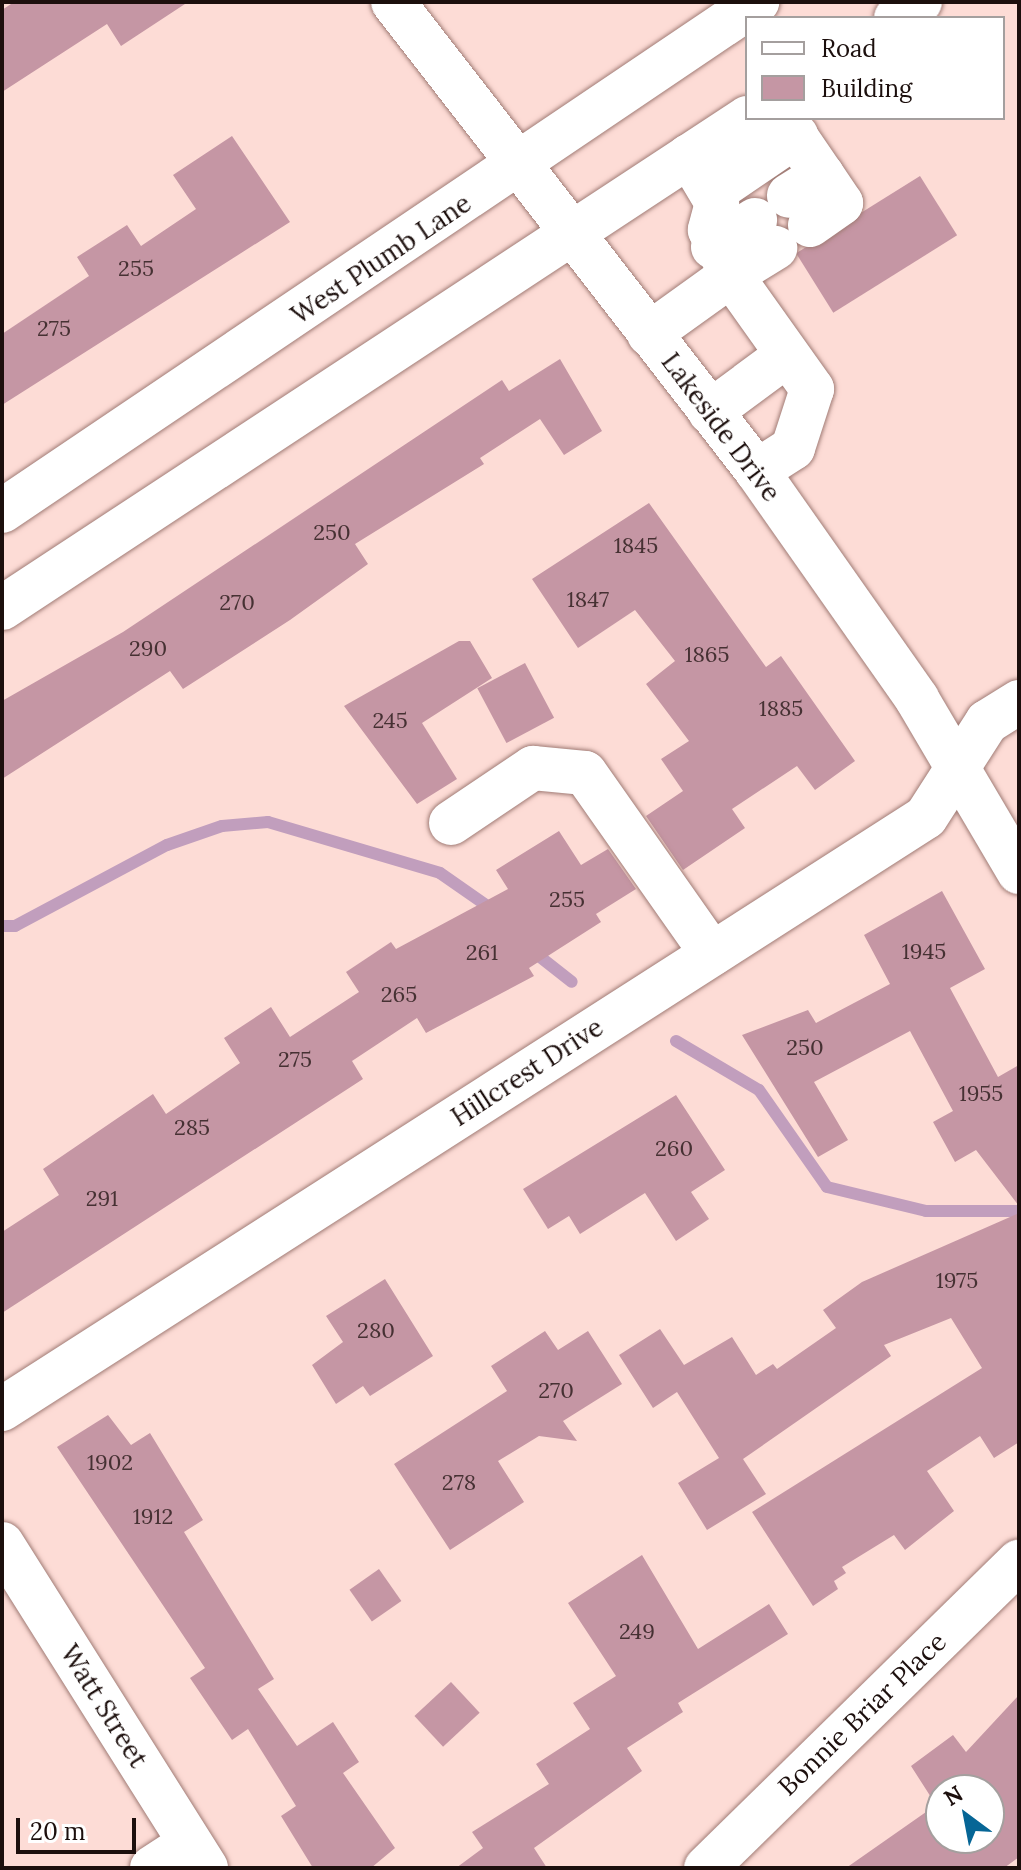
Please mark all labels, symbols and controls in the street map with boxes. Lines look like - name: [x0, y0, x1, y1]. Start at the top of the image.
- legend: [745, 16, 1005, 120]
- text: Road: [821, 33, 877, 64]
- text: Building: [821, 73, 912, 104]
- street label: West Plumb Lane: [285, 187, 477, 331]
- house number: 255: [118, 256, 154, 282]
- house number: 275: [37, 316, 71, 342]
- street label: Lakeside Drive: [655, 347, 787, 507]
- house number: 250: [313, 520, 351, 546]
- house number: 1845: [614, 533, 658, 559]
- house number: 1847: [567, 587, 609, 613]
- house number: 270: [219, 590, 255, 616]
- house number: 290: [129, 636, 167, 662]
- house number: 1865: [684, 642, 730, 668]
- house number: 1885: [759, 696, 803, 722]
- house number: 245: [372, 708, 408, 734]
- house number: 255: [549, 887, 585, 913]
- house number: 1945: [902, 939, 946, 965]
- house number: 261: [466, 940, 498, 966]
- house number: 265: [381, 982, 417, 1008]
- street label: Hillcrest Drive: [445, 1011, 609, 1133]
- house number: 250: [786, 1035, 824, 1061]
- house number: 275: [278, 1047, 312, 1073]
- house number: 1955: [959, 1081, 1003, 1107]
- house number: 285: [174, 1115, 210, 1141]
- house number: 260: [655, 1136, 693, 1162]
- house number: 291: [86, 1186, 118, 1212]
- house number: 1975: [936, 1268, 978, 1294]
- house number: 280: [357, 1318, 395, 1344]
- house number: 270: [538, 1378, 574, 1404]
- house number: 1902: [87, 1450, 133, 1476]
- house number: 278: [442, 1470, 476, 1496]
- house number: 1912: [133, 1504, 173, 1530]
- house number: 249: [619, 1619, 655, 1645]
- street label: Bonnie Briar Place: [772, 1626, 952, 1802]
- street label: Watt Street: [54, 1639, 154, 1773]
- north arrow: [925, 1774, 1005, 1854]
- text: N: [939, 1779, 968, 1812]
- scale bar: [20, 1802, 140, 1852]
- text: 20 m: [30, 1816, 86, 1847]

